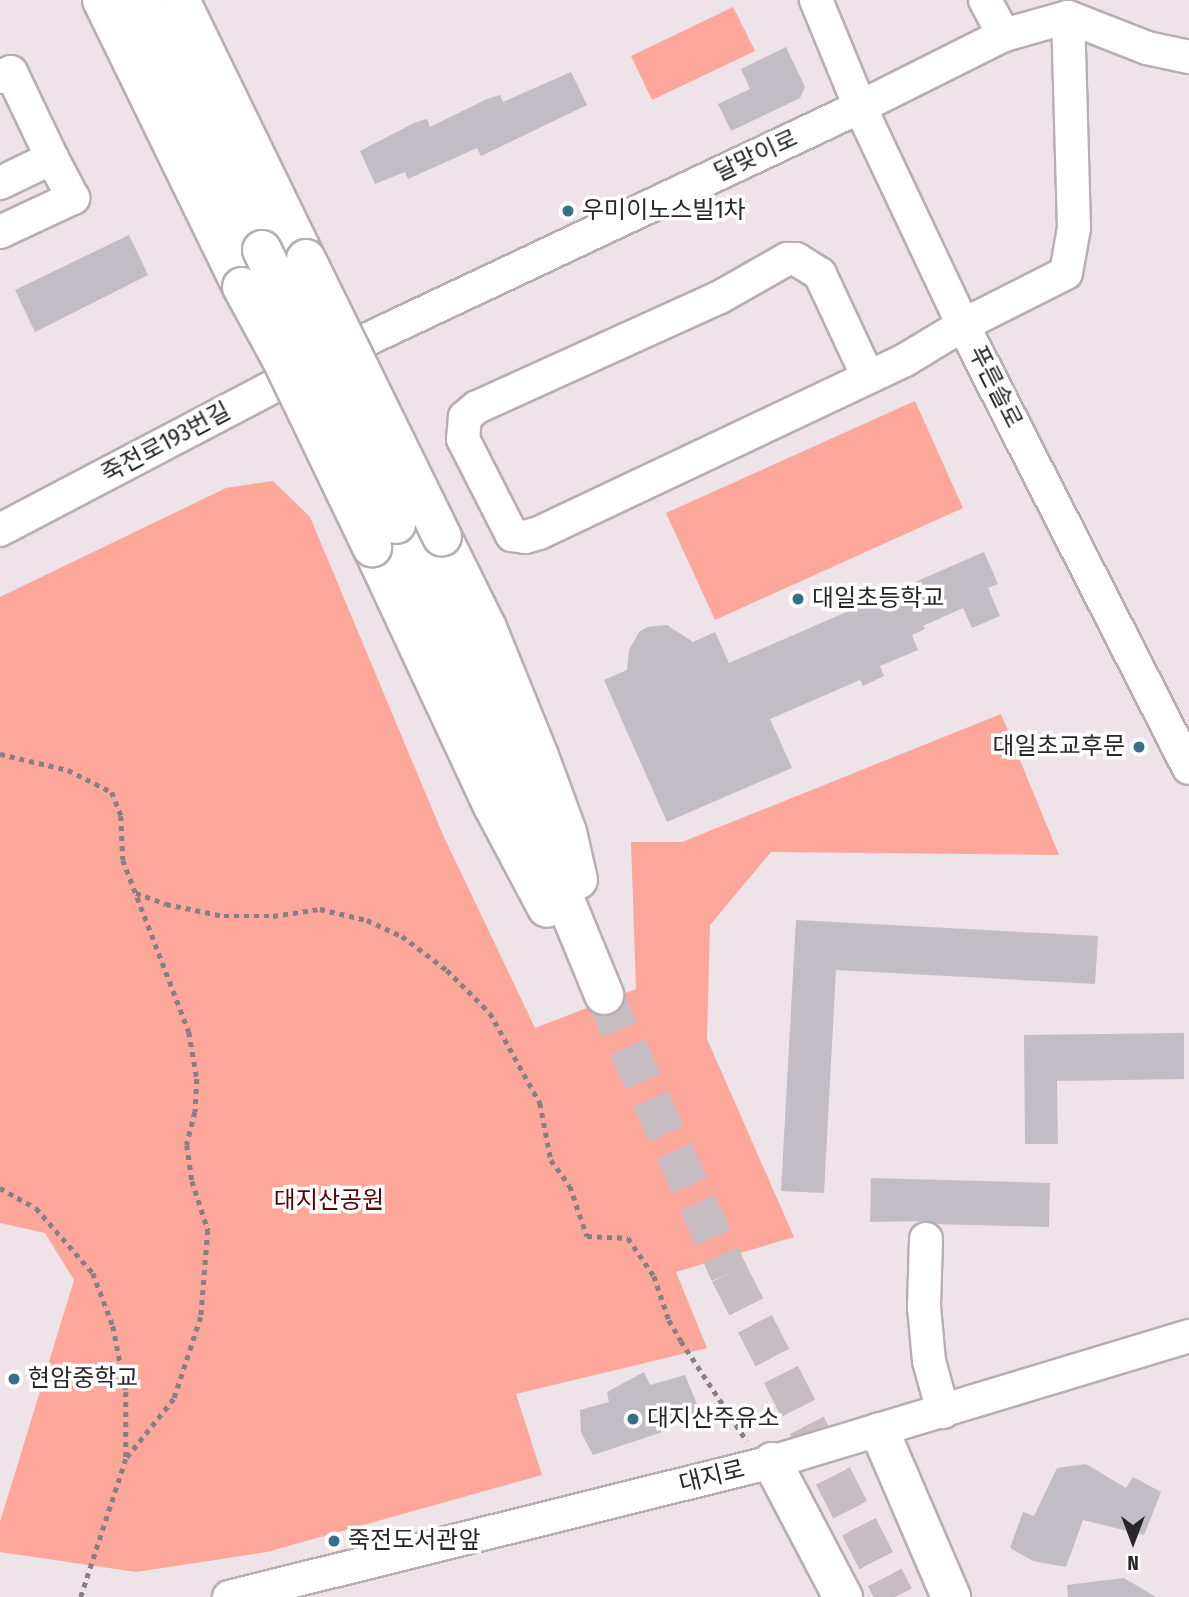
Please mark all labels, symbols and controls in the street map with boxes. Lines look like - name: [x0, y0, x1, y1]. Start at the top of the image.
- street label: 달맞이로: [710, 124, 802, 188]
- place label: 우미이노스빌1차: [582, 197, 746, 225]
- marker: 우미이노스빌1차: [560, 203, 576, 219]
- street label: 푸른솔로: [962, 341, 1028, 433]
- street label: 죽전로193번길: [97, 397, 235, 489]
- place label: 대일초등학교: [812, 585, 944, 613]
- marker: 대일초등학교: [790, 591, 806, 607]
- place label: 대일초교후문: [993, 733, 1125, 761]
- marker: 대일초교후문: [1131, 739, 1147, 755]
- park label: 대지산공원: [274, 1187, 384, 1215]
- place label: 현암중학교: [28, 1365, 138, 1393]
- marker: 현암중학교: [6, 1371, 22, 1387]
- place label: 대지산주유소: [647, 1405, 779, 1433]
- marker: 대지산주유소: [625, 1411, 641, 1427]
- street label: 대지로: [676, 1455, 748, 1499]
- north arrow: [1098, 1506, 1168, 1576]
- place label: 죽전도서관앞: [348, 1527, 480, 1555]
- marker: 죽전도서관앞: [326, 1533, 342, 1549]
- text: N: [1127, 1551, 1139, 1574]

